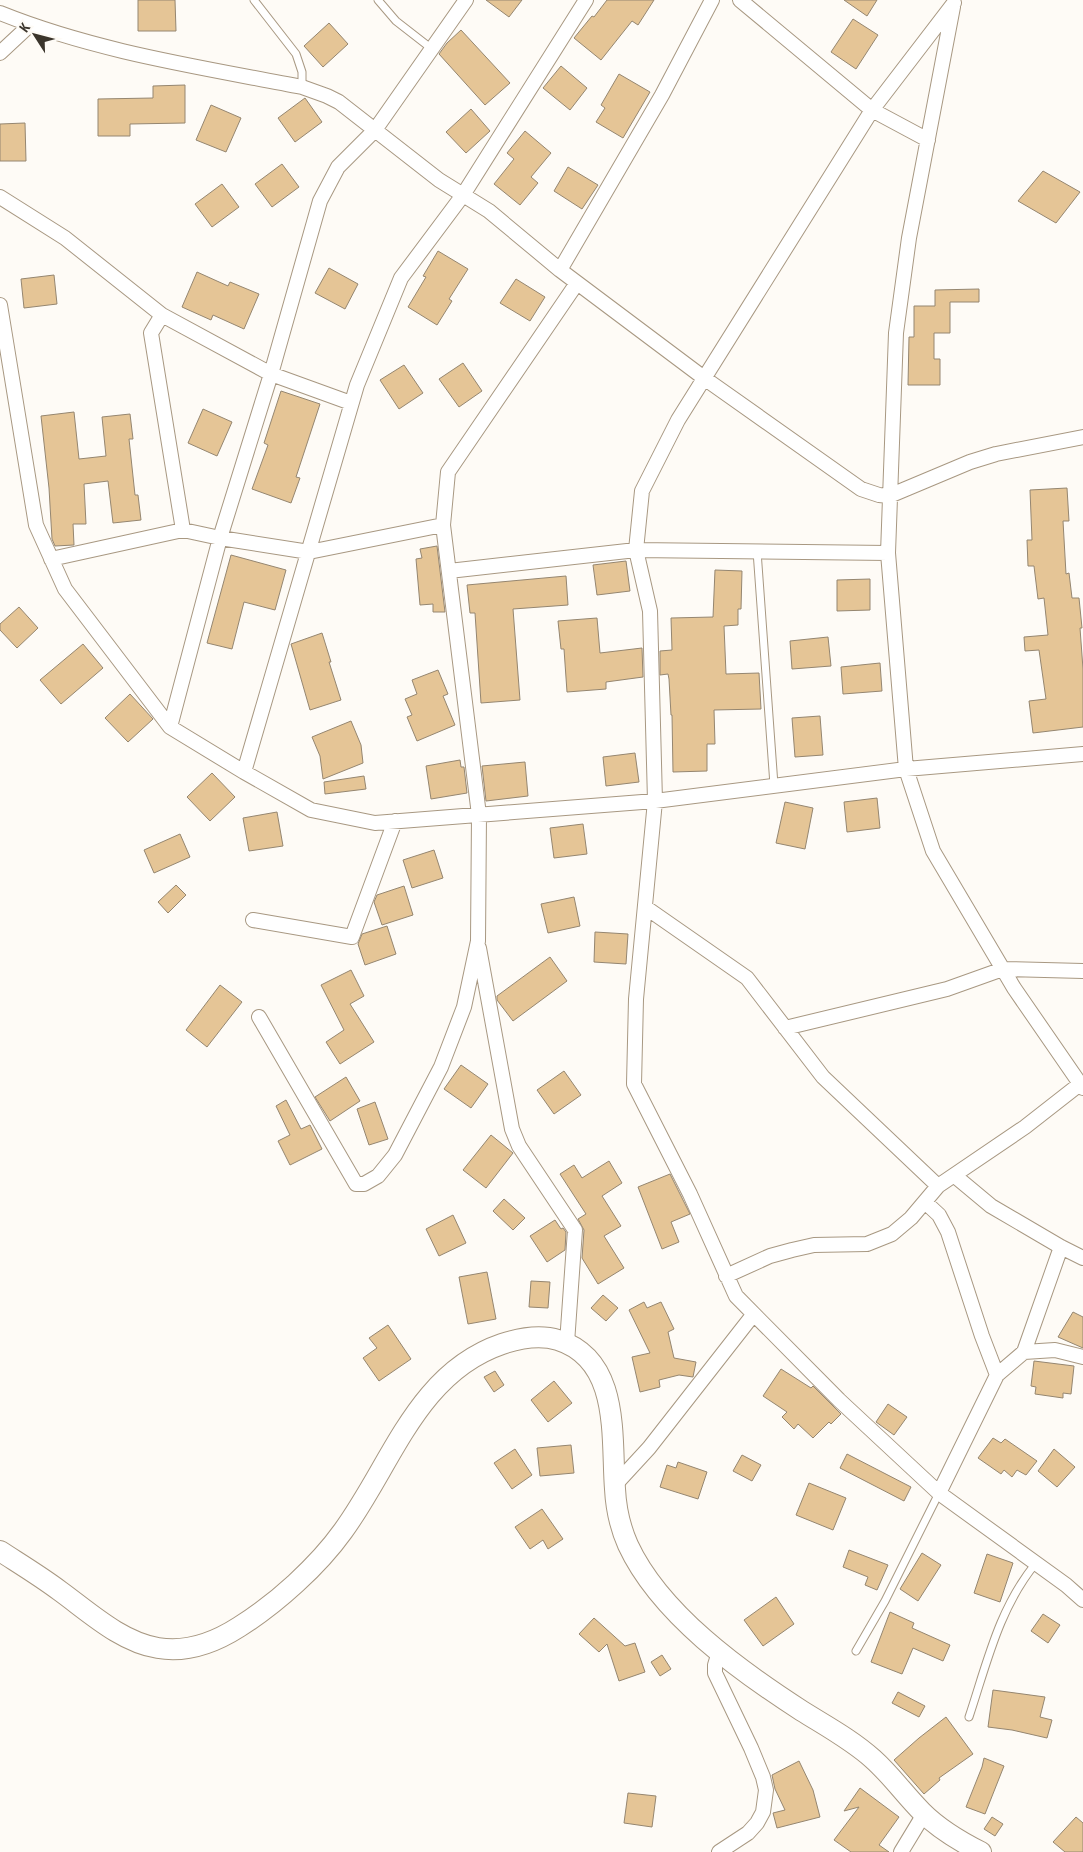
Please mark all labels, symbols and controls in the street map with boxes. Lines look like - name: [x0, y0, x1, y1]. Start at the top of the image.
- north arrow: [10, 10, 60, 60]
- text: K: [15, 19, 34, 36]

